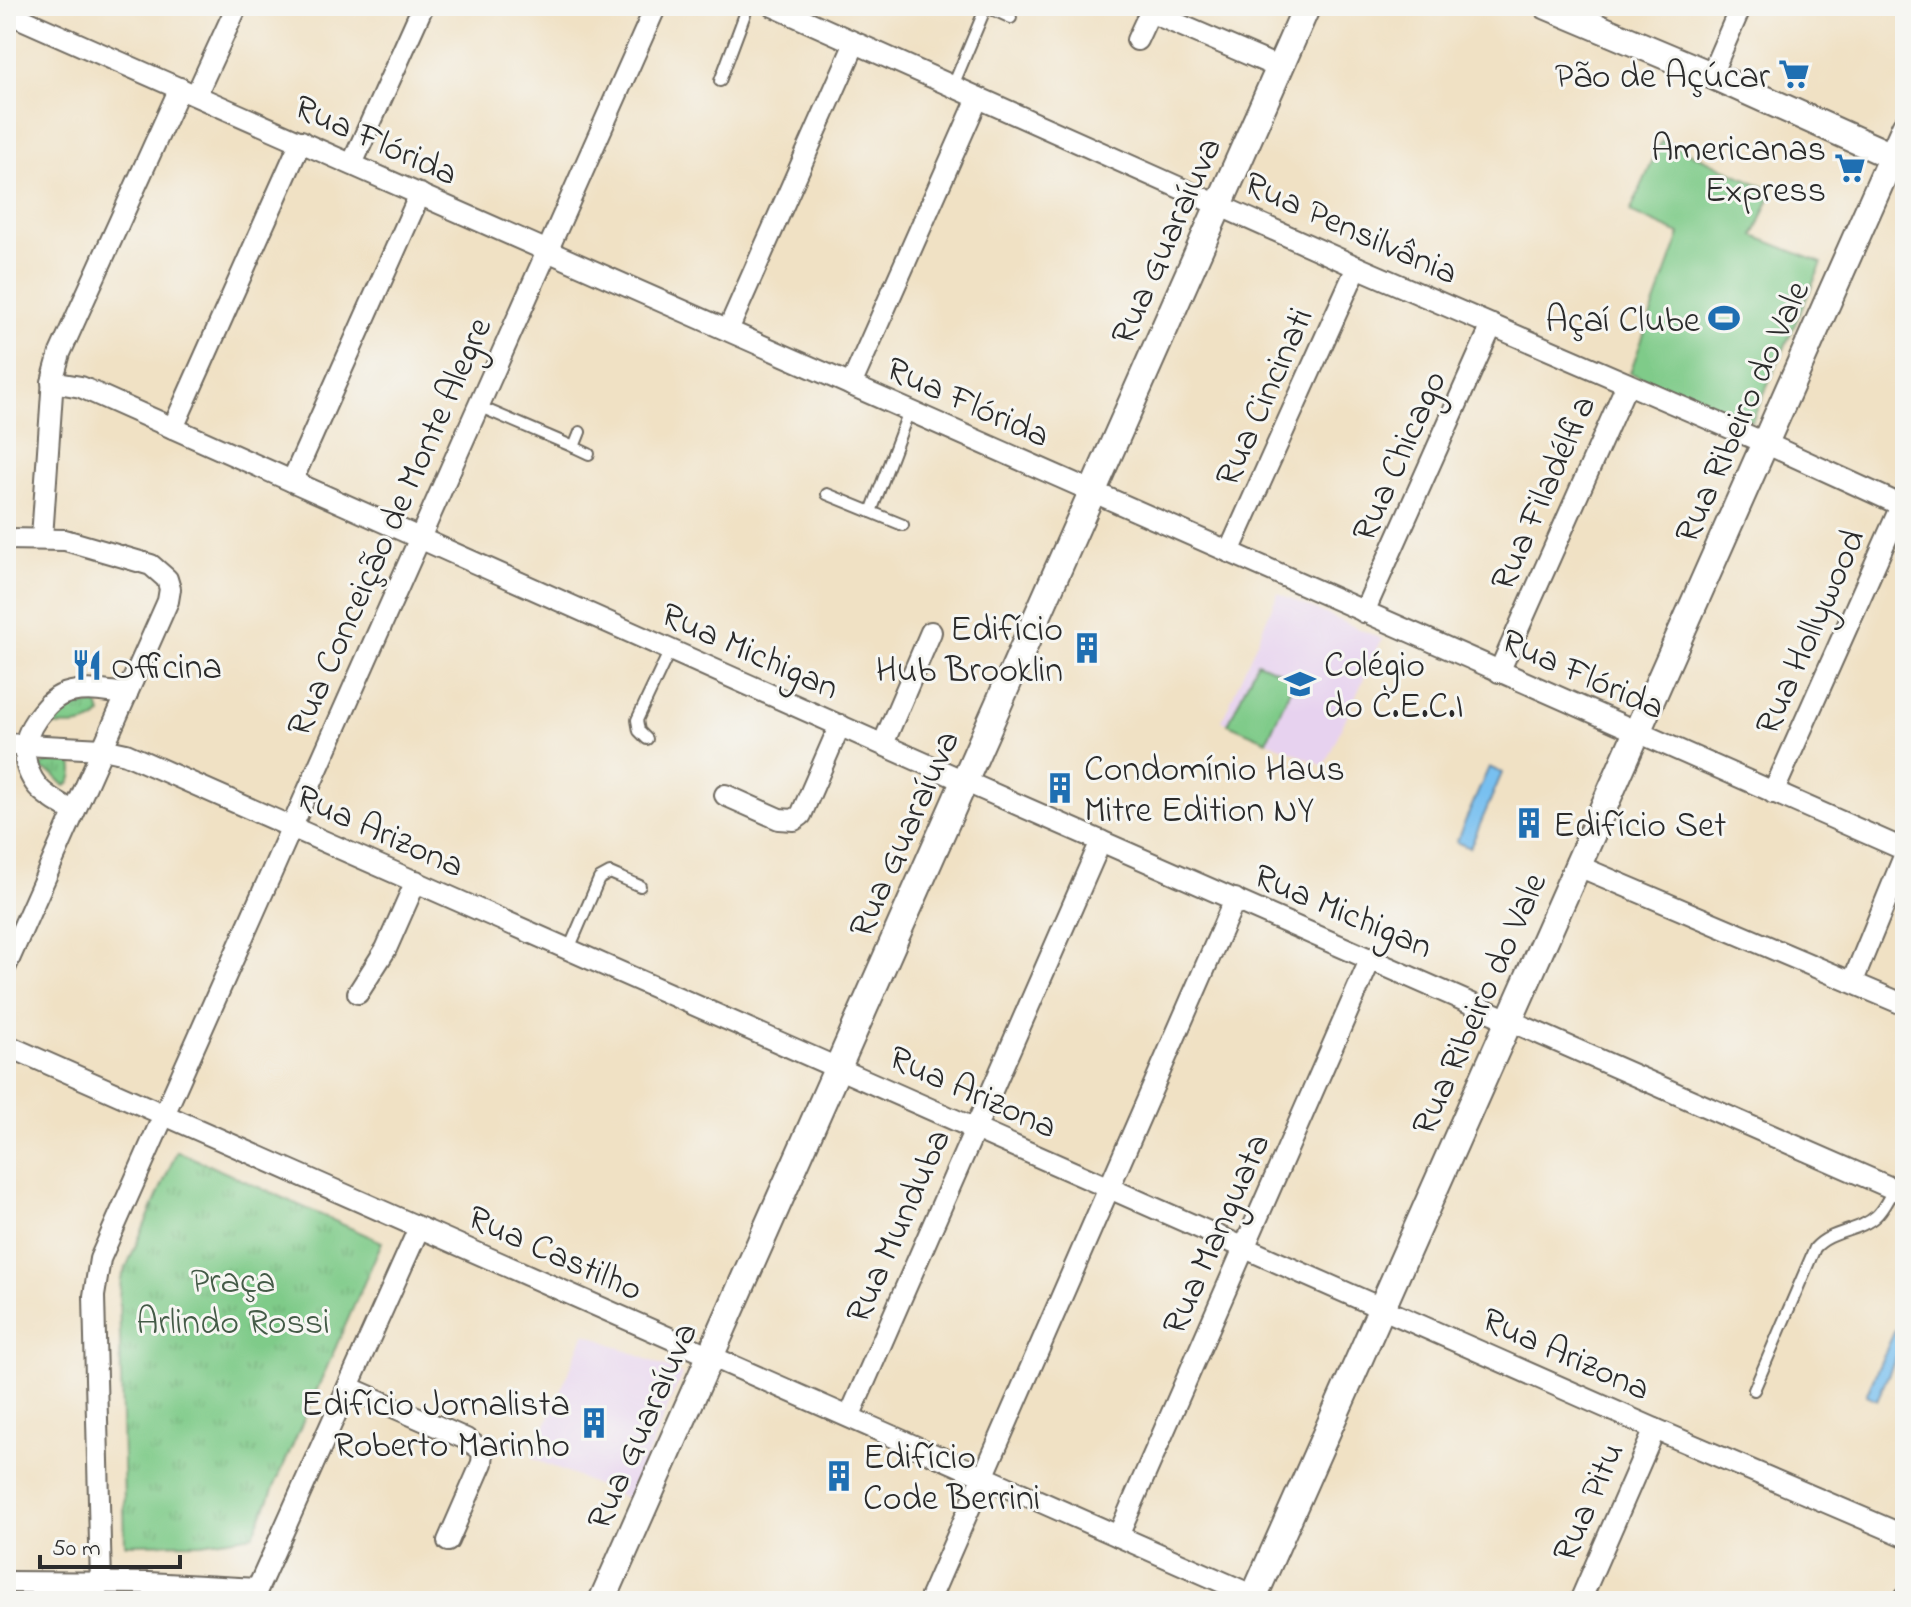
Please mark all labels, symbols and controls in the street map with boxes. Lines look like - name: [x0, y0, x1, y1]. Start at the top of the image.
- place label: Pão de Açúcar: [1555, 52, 1771, 105]
- supermarket icon: Pão de Açúcar: [1777, 57, 1811, 91]
- street label: Rua Flórida: [285, 82, 466, 202]
- place label: Americanas Express: [1651, 125, 1826, 219]
- street label: Rua Guaraíuva: [1099, 130, 1238, 354]
- supermarket icon: Americanas Express: [1833, 151, 1867, 185]
- street label: Rua Pensilvânia: [1235, 159, 1466, 301]
- street label: Rua Ribeiro do Vale: [1663, 272, 1826, 553]
- place label: Açaí Clube: [1545, 296, 1701, 349]
- street label: Rua Cincinati: [1203, 300, 1329, 496]
- sports icon: Açaí Clube: [1707, 301, 1741, 335]
- street label: Rua Conceição de Monte Alegre: [275, 309, 508, 746]
- street label: Rua Flórida: [877, 344, 1058, 464]
- street label: Rua Chicago: [1340, 363, 1462, 551]
- street label: Rua Filadélfia: [1478, 388, 1612, 600]
- street label: Rua Hollywood: [1743, 521, 1881, 744]
- street label: Rua Michigan: [652, 590, 847, 716]
- place label: Edifício Hub Brooklin: [876, 605, 1063, 699]
- street label: Rua Flórida: [1492, 616, 1673, 736]
- building icon: Edifício Hub Brooklin: [1070, 631, 1104, 665]
- place label: Colégio do C.E.C.I: [1324, 641, 1464, 735]
- place label: Officina: [111, 643, 222, 696]
- restaurant icon: Officina: [70, 648, 104, 682]
- school or university icon: Colégio do C.E.C.I: [1283, 667, 1317, 701]
- street label: Rua Guaraíuva: [837, 723, 976, 947]
- place label: Condomínio Haus Mitre Edition NY: [1084, 745, 1345, 839]
- building icon: Condomínio Haus Mitre Edition NY: [1043, 771, 1077, 805]
- street label: Rua Arizona: [286, 772, 472, 894]
- place label: Edifício Set: [1553, 801, 1726, 854]
- building icon: Edifício Set: [1512, 806, 1546, 840]
- street label: Rua Michigan: [1244, 852, 1440, 975]
- street label: Rua Ribeiro do Vale: [1400, 864, 1563, 1145]
- street label: Rua Arizona: [879, 1033, 1065, 1155]
- street label: Rua Munduba: [834, 1121, 967, 1333]
- street label: Rua Manguata: [1150, 1126, 1286, 1344]
- street label: Rua Castilho: [458, 1193, 650, 1317]
- park label: Praça Arlindo Rossi: [136, 1257, 330, 1351]
- street label: Rua Arizona: [1472, 1295, 1658, 1417]
- street label: Rua Guaraíuva: [575, 1315, 714, 1539]
- place label: Edifício Jornalista Roberto Marinho: [301, 1380, 570, 1474]
- building icon: Edifício Jornalista Roberto Marinho: [577, 1406, 611, 1440]
- place label: Edifício Code Berrini: [863, 1433, 1040, 1527]
- street label: Rua Pitu: [1540, 1434, 1640, 1571]
- building icon: Edifício Code Berrini: [822, 1459, 856, 1493]
- scale bar: [40, 1519, 180, 1569]
- text: 50 m: [52, 1532, 101, 1567]

